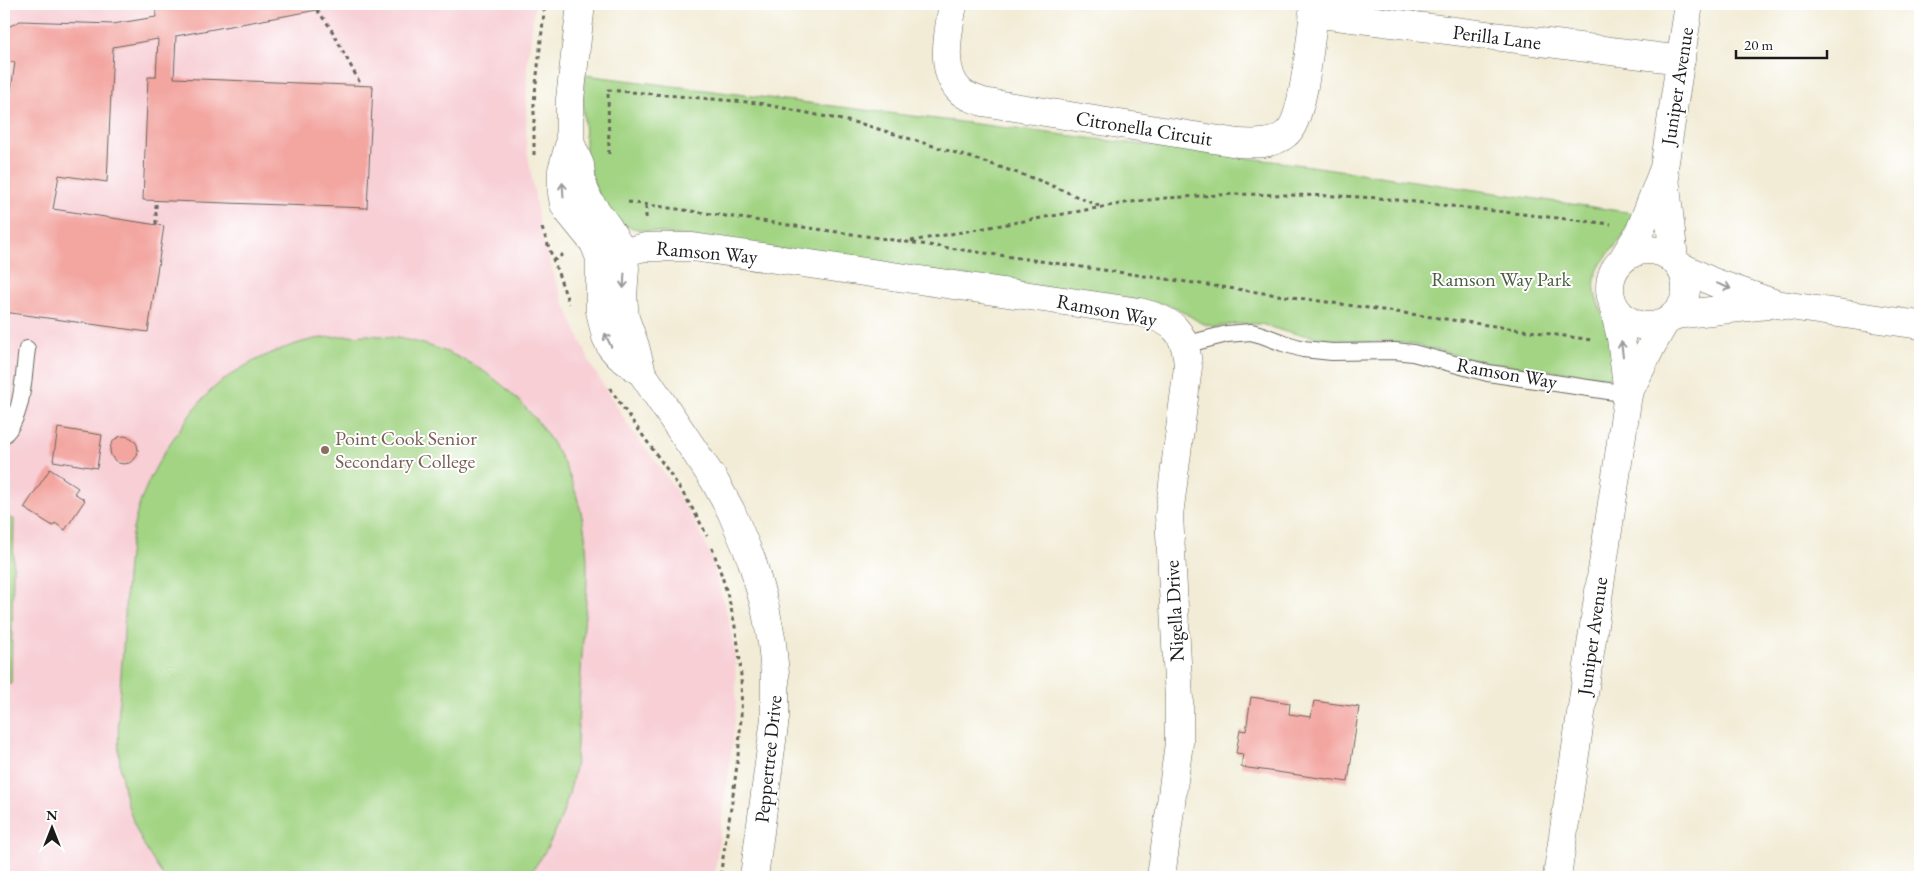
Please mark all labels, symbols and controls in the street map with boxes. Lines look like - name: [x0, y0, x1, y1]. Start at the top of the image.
- street label: Perilla Lane: [1451, 19, 1543, 55]
- street label: Juniper Avenue: [1655, 25, 1699, 149]
- scale bar: [1736, 28, 1828, 60]
- text: 20 m: [1744, 35, 1773, 54]
- street label: Citronella Circuit: [1074, 104, 1215, 152]
- one-way arrow: [558, 182, 567, 198]
- street label: Ramson Way: [655, 235, 759, 269]
- park label: Ramson Way Park: [1431, 266, 1571, 292]
- one-way arrow: [620, 273, 629, 289]
- one-way arrow: [1716, 282, 1731, 291]
- street label: Ramson Way: [1055, 288, 1160, 332]
- one-way arrow: [603, 333, 612, 348]
- one-way arrow: [1617, 342, 1627, 358]
- street label: Ramson Way: [1455, 351, 1560, 395]
- place label: Point Cook Senior Secondary College: [335, 425, 477, 474]
- marker: Point Cook Senior Secondary College: [319, 444, 331, 456]
- street label: Nigella Drive: [1158, 559, 1190, 662]
- street label: Juniper Avenue: [1571, 575, 1613, 699]
- street label: Peppertree Drive: [748, 694, 788, 824]
- north arrow: [28, 804, 78, 854]
- text: N: [46, 806, 58, 824]

